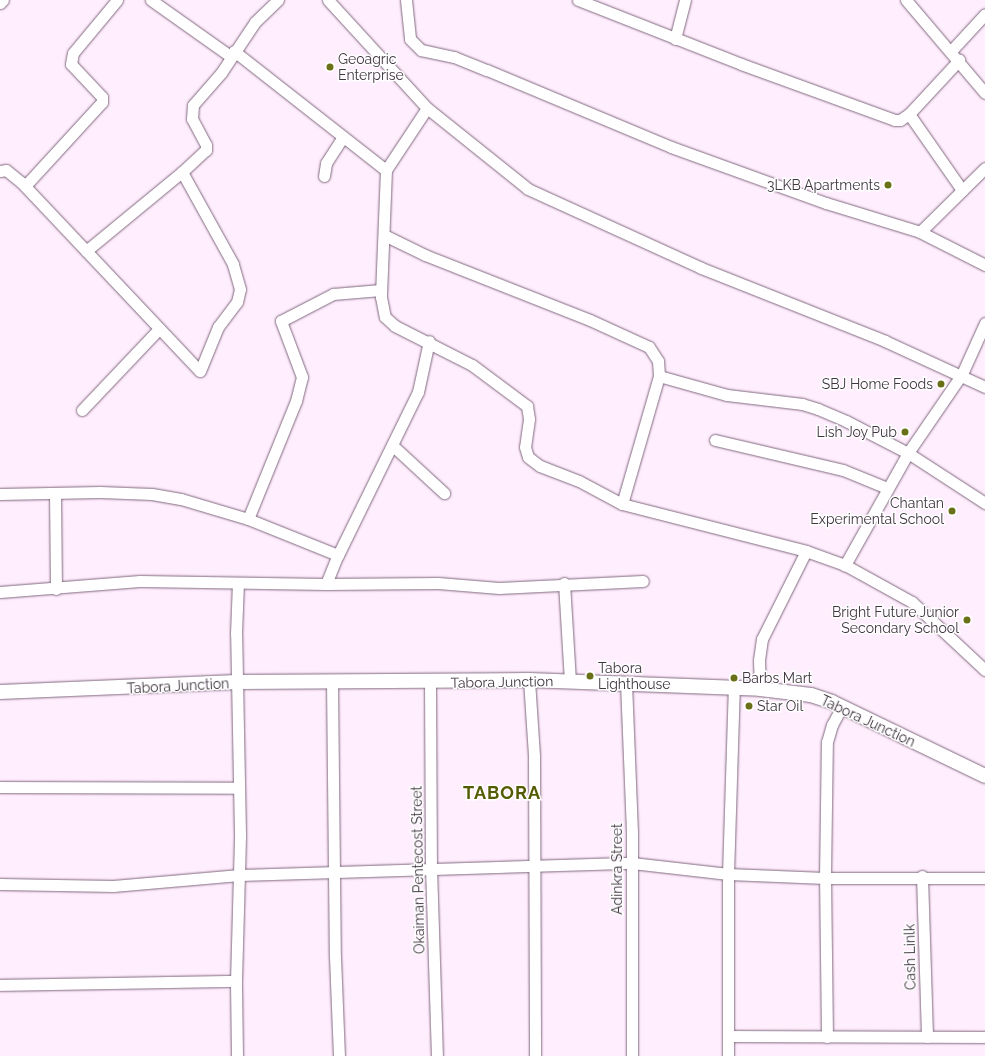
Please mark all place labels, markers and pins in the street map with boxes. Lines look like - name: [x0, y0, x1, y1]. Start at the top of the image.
- place label: Geoagric Enterprise: [338, 51, 404, 84]
- marker: Geoagric Enterprise: [325, 62, 335, 72]
- place label: 3LKB Apartments: [767, 177, 880, 193]
- marker: 3LKB Apartments: [883, 180, 893, 190]
- place label: SBJ Home Foods: [822, 376, 933, 392]
- marker: SBJ Home Foods: [936, 379, 946, 389]
- place label: Lish Joy Pub: [816, 424, 897, 440]
- marker: Lish Joy Pub: [900, 427, 910, 437]
- place label: Chantan Experimental School: [810, 495, 944, 528]
- marker: Chantan Experimental School: [947, 506, 957, 516]
- place label: Bright Future Junior Secondary School: [832, 604, 959, 636]
- marker: Bright Future Junior Secondary School: [962, 615, 972, 625]
- place label: Tabora Lighthouse: [598, 660, 670, 692]
- place label: Barbs Mart: [742, 670, 812, 686]
- marker: Tabora Lighthouse: [585, 671, 595, 681]
- marker: Barbs Mart: [729, 673, 739, 683]
- place label: Star Oil: [757, 698, 804, 714]
- marker: Star Oil: [744, 701, 754, 711]

